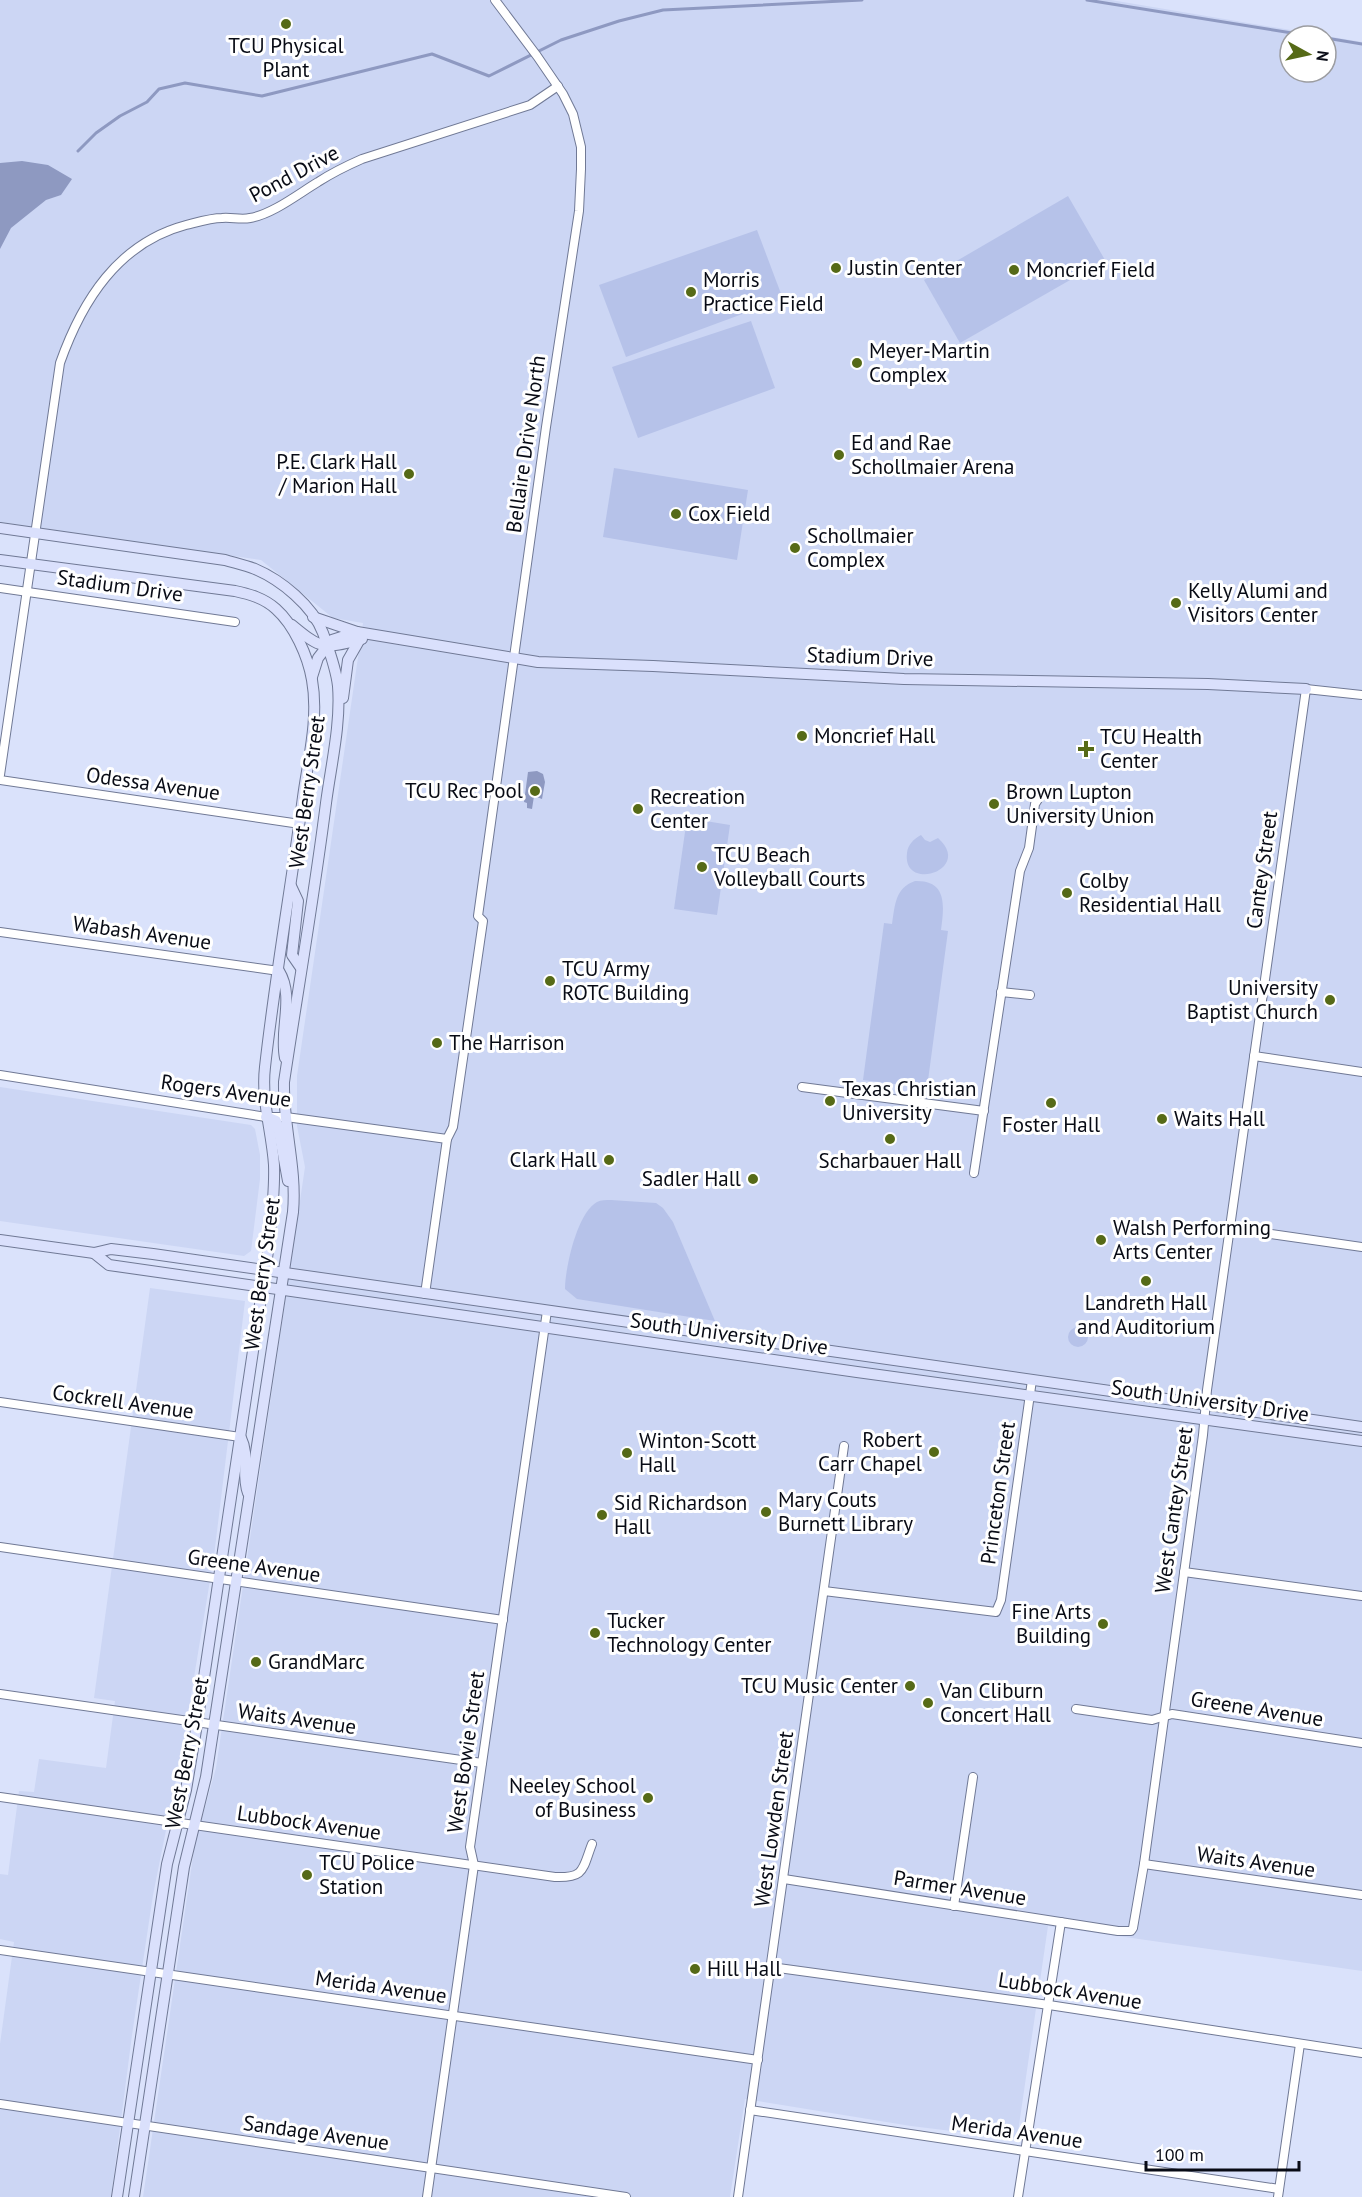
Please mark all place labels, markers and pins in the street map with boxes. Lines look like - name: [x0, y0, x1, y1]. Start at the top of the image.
- marker: TCU Physical Plant: [279, 17, 293, 31]
- place label: TCU Physical Plant: [228, 32, 344, 83]
- place label: Justin Center: [847, 254, 962, 281]
- place label: Moncrief Field: [1026, 256, 1155, 283]
- marker: Justin Center: [829, 261, 843, 275]
- marker: Moncrief Field: [1007, 263, 1021, 277]
- place label: Morris Practice Field: [703, 266, 824, 317]
- marker: Morris Practice Field: [684, 285, 698, 299]
- place label: Meyer-Martin Complex: [869, 337, 990, 388]
- marker: Meyer-Martin Complex: [850, 356, 864, 370]
- place label: Ed and Rae Schollmaier Arena: [851, 429, 1014, 480]
- place label: P.E. Clark Hall / Marion Hall: [276, 448, 397, 499]
- marker: Ed and Rae Schollmaier Arena: [832, 448, 846, 462]
- marker: P.E. Clark Hall / Marion Hall: [402, 467, 416, 481]
- place label: Cox Field: [688, 500, 770, 527]
- marker: Cox Field: [669, 507, 683, 521]
- place label: Schollmaier Complex: [807, 522, 914, 573]
- marker: Schollmaier Complex: [788, 541, 802, 555]
- place label: Kelly Alumi and Visitors Center: [1187, 577, 1328, 628]
- marker: Kelly Alumi and Visitors Center: [1169, 596, 1183, 610]
- place label: Moncrief Hall: [814, 722, 935, 749]
- place label: TCU Health Center: [1100, 723, 1202, 774]
- marker: Moncrief Hall: [795, 729, 809, 743]
- marker: TCU Health Center: [1077, 740, 1095, 758]
- place label: TCU Rec Pool: [405, 777, 523, 804]
- place label: Brown Lupton University Union: [1006, 778, 1154, 829]
- place label: Recreation Center: [650, 783, 745, 834]
- marker: TCU Rec Pool: [528, 784, 542, 798]
- marker: Brown Lupton University Union: [987, 797, 1001, 811]
- marker: Recreation Center: [631, 802, 645, 816]
- place label: TCU Beach Volleyball Courts: [713, 841, 865, 892]
- marker: TCU Beach Volleyball Courts: [695, 860, 709, 874]
- place label: Colby Residential Hall: [1079, 867, 1221, 918]
- marker: Colby Residential Hall: [1060, 886, 1074, 900]
- place label: TCU Army ROTC Building: [562, 955, 689, 1006]
- marker: TCU Army ROTC Building: [543, 974, 557, 988]
- place label: University Baptist Church: [1187, 974, 1318, 1025]
- marker: University Baptist Church: [1323, 993, 1337, 1007]
- place label: The Harrison: [449, 1029, 564, 1056]
- marker: The Harrison: [430, 1036, 444, 1050]
- place label: Texas Christian University: [842, 1075, 977, 1126]
- marker: Texas Christian University: [823, 1094, 837, 1108]
- marker: Foster Hall: [1044, 1096, 1058, 1110]
- place label: Waits Hall: [1174, 1105, 1265, 1132]
- place label: Foster Hall: [1002, 1111, 1100, 1138]
- marker: Waits Hall: [1155, 1112, 1169, 1126]
- marker: Scharbauer Hall: [883, 1132, 897, 1146]
- place label: Clark Hall: [509, 1146, 597, 1173]
- place label: Scharbauer Hall: [819, 1147, 961, 1174]
- marker: Clark Hall: [602, 1153, 616, 1167]
- place label: Sadler Hall: [642, 1165, 741, 1192]
- marker: Sadler Hall: [746, 1172, 760, 1186]
- place label: Walsh Performing Arts Center: [1113, 1214, 1271, 1265]
- marker: Walsh Performing Arts Center: [1094, 1233, 1108, 1247]
- marker: Landreth Hall and Auditorium: [1139, 1274, 1153, 1288]
- place label: Landreth Hall and Auditorium: [1077, 1289, 1215, 1340]
- place label: Robert Carr Chapel: [818, 1426, 922, 1477]
- place label: Winton-Scott Hall: [639, 1427, 756, 1478]
- marker: Robert Carr Chapel: [927, 1445, 941, 1459]
- marker: Winton-Scott Hall: [620, 1446, 634, 1460]
- place label: Mary Couts Burnett Library: [778, 1486, 913, 1537]
- place label: Sid Richardson Hall: [614, 1489, 747, 1540]
- marker: Mary Couts Burnett Library: [759, 1505, 773, 1519]
- marker: Sid Richardson Hall: [595, 1508, 609, 1522]
- place label: Fine Arts Building: [1011, 1598, 1091, 1649]
- place label: Tucker Technology Center: [607, 1607, 772, 1658]
- marker: Fine Arts Building: [1096, 1617, 1110, 1631]
- marker: Tucker Technology Center: [588, 1626, 602, 1640]
- place label: GrandMarc: [268, 1648, 365, 1675]
- marker: GrandMarc: [249, 1655, 263, 1669]
- place label: TCU Music Center: [741, 1672, 898, 1699]
- place label: Van Cliburn Concert Hall: [939, 1677, 1051, 1728]
- marker: TCU Music Center: [903, 1679, 917, 1693]
- marker: Van Cliburn Concert Hall: [921, 1696, 935, 1710]
- place label: Neeley School of Business: [509, 1772, 636, 1823]
- marker: Neeley School of Business: [641, 1791, 655, 1805]
- place label: TCU Police Station: [319, 1849, 415, 1900]
- marker: TCU Police Station: [300, 1868, 314, 1882]
- place label: Hill Hall: [707, 1955, 781, 1982]
- marker: Hill Hall: [688, 1962, 702, 1976]

